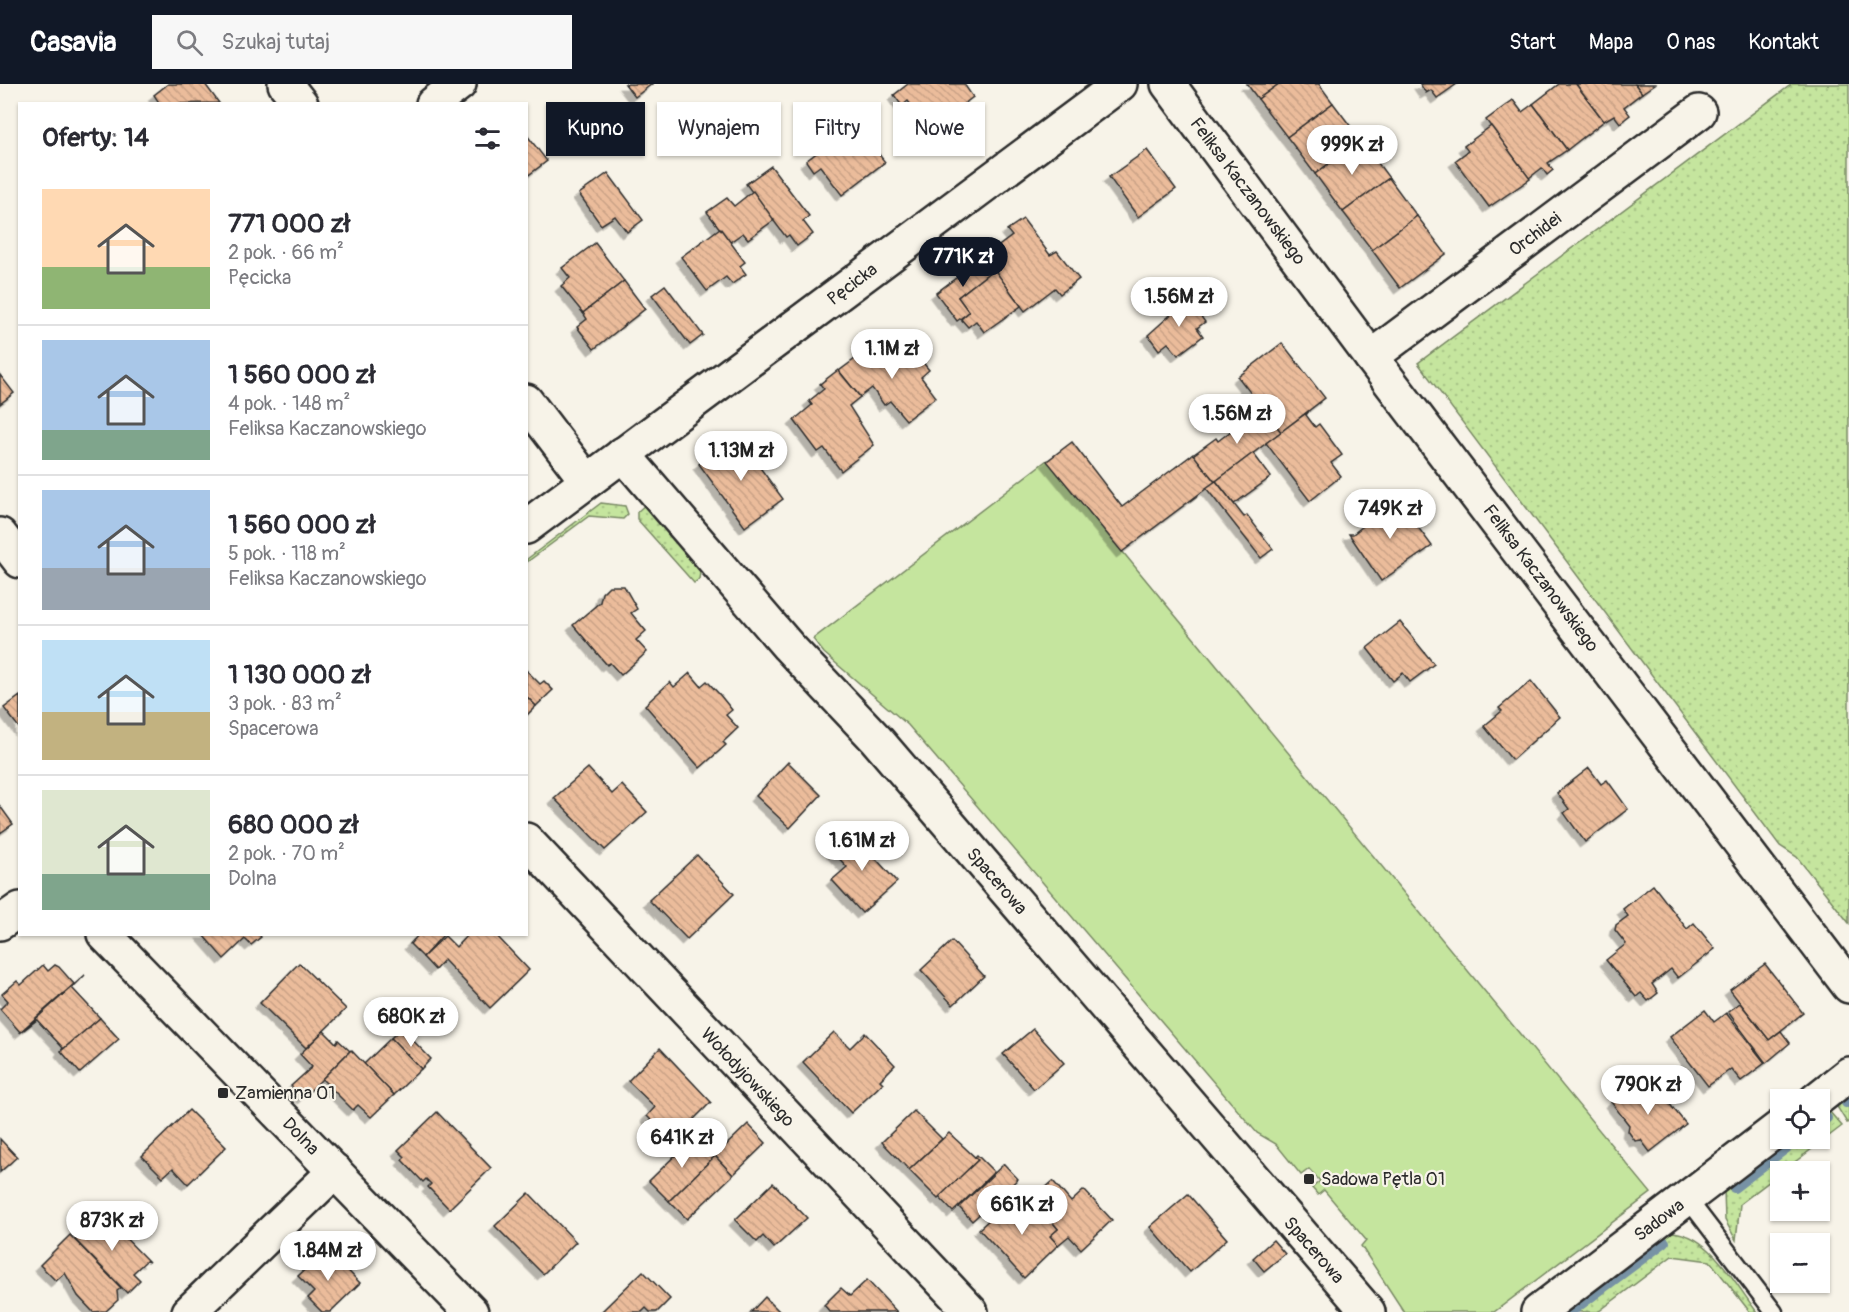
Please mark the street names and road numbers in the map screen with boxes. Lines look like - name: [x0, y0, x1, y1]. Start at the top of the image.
- street label: Feliksa Kaczanowskiego: [1185, 113, 1311, 270]
- street label: Orchidei: [1504, 207, 1566, 262]
- street label: Pęcicka: [823, 258, 882, 311]
- street label: Feliksa Kaczanowskiego: [1478, 500, 1604, 657]
- street label: Spacerowa: [961, 843, 1032, 920]
- street label: Wołodyjowskiego: [696, 1023, 800, 1132]
- street label: Dolna: [277, 1113, 324, 1160]
- street label: Sadowa: [1629, 1194, 1689, 1247]
- street label: Spacerowa: [1278, 1212, 1349, 1289]

